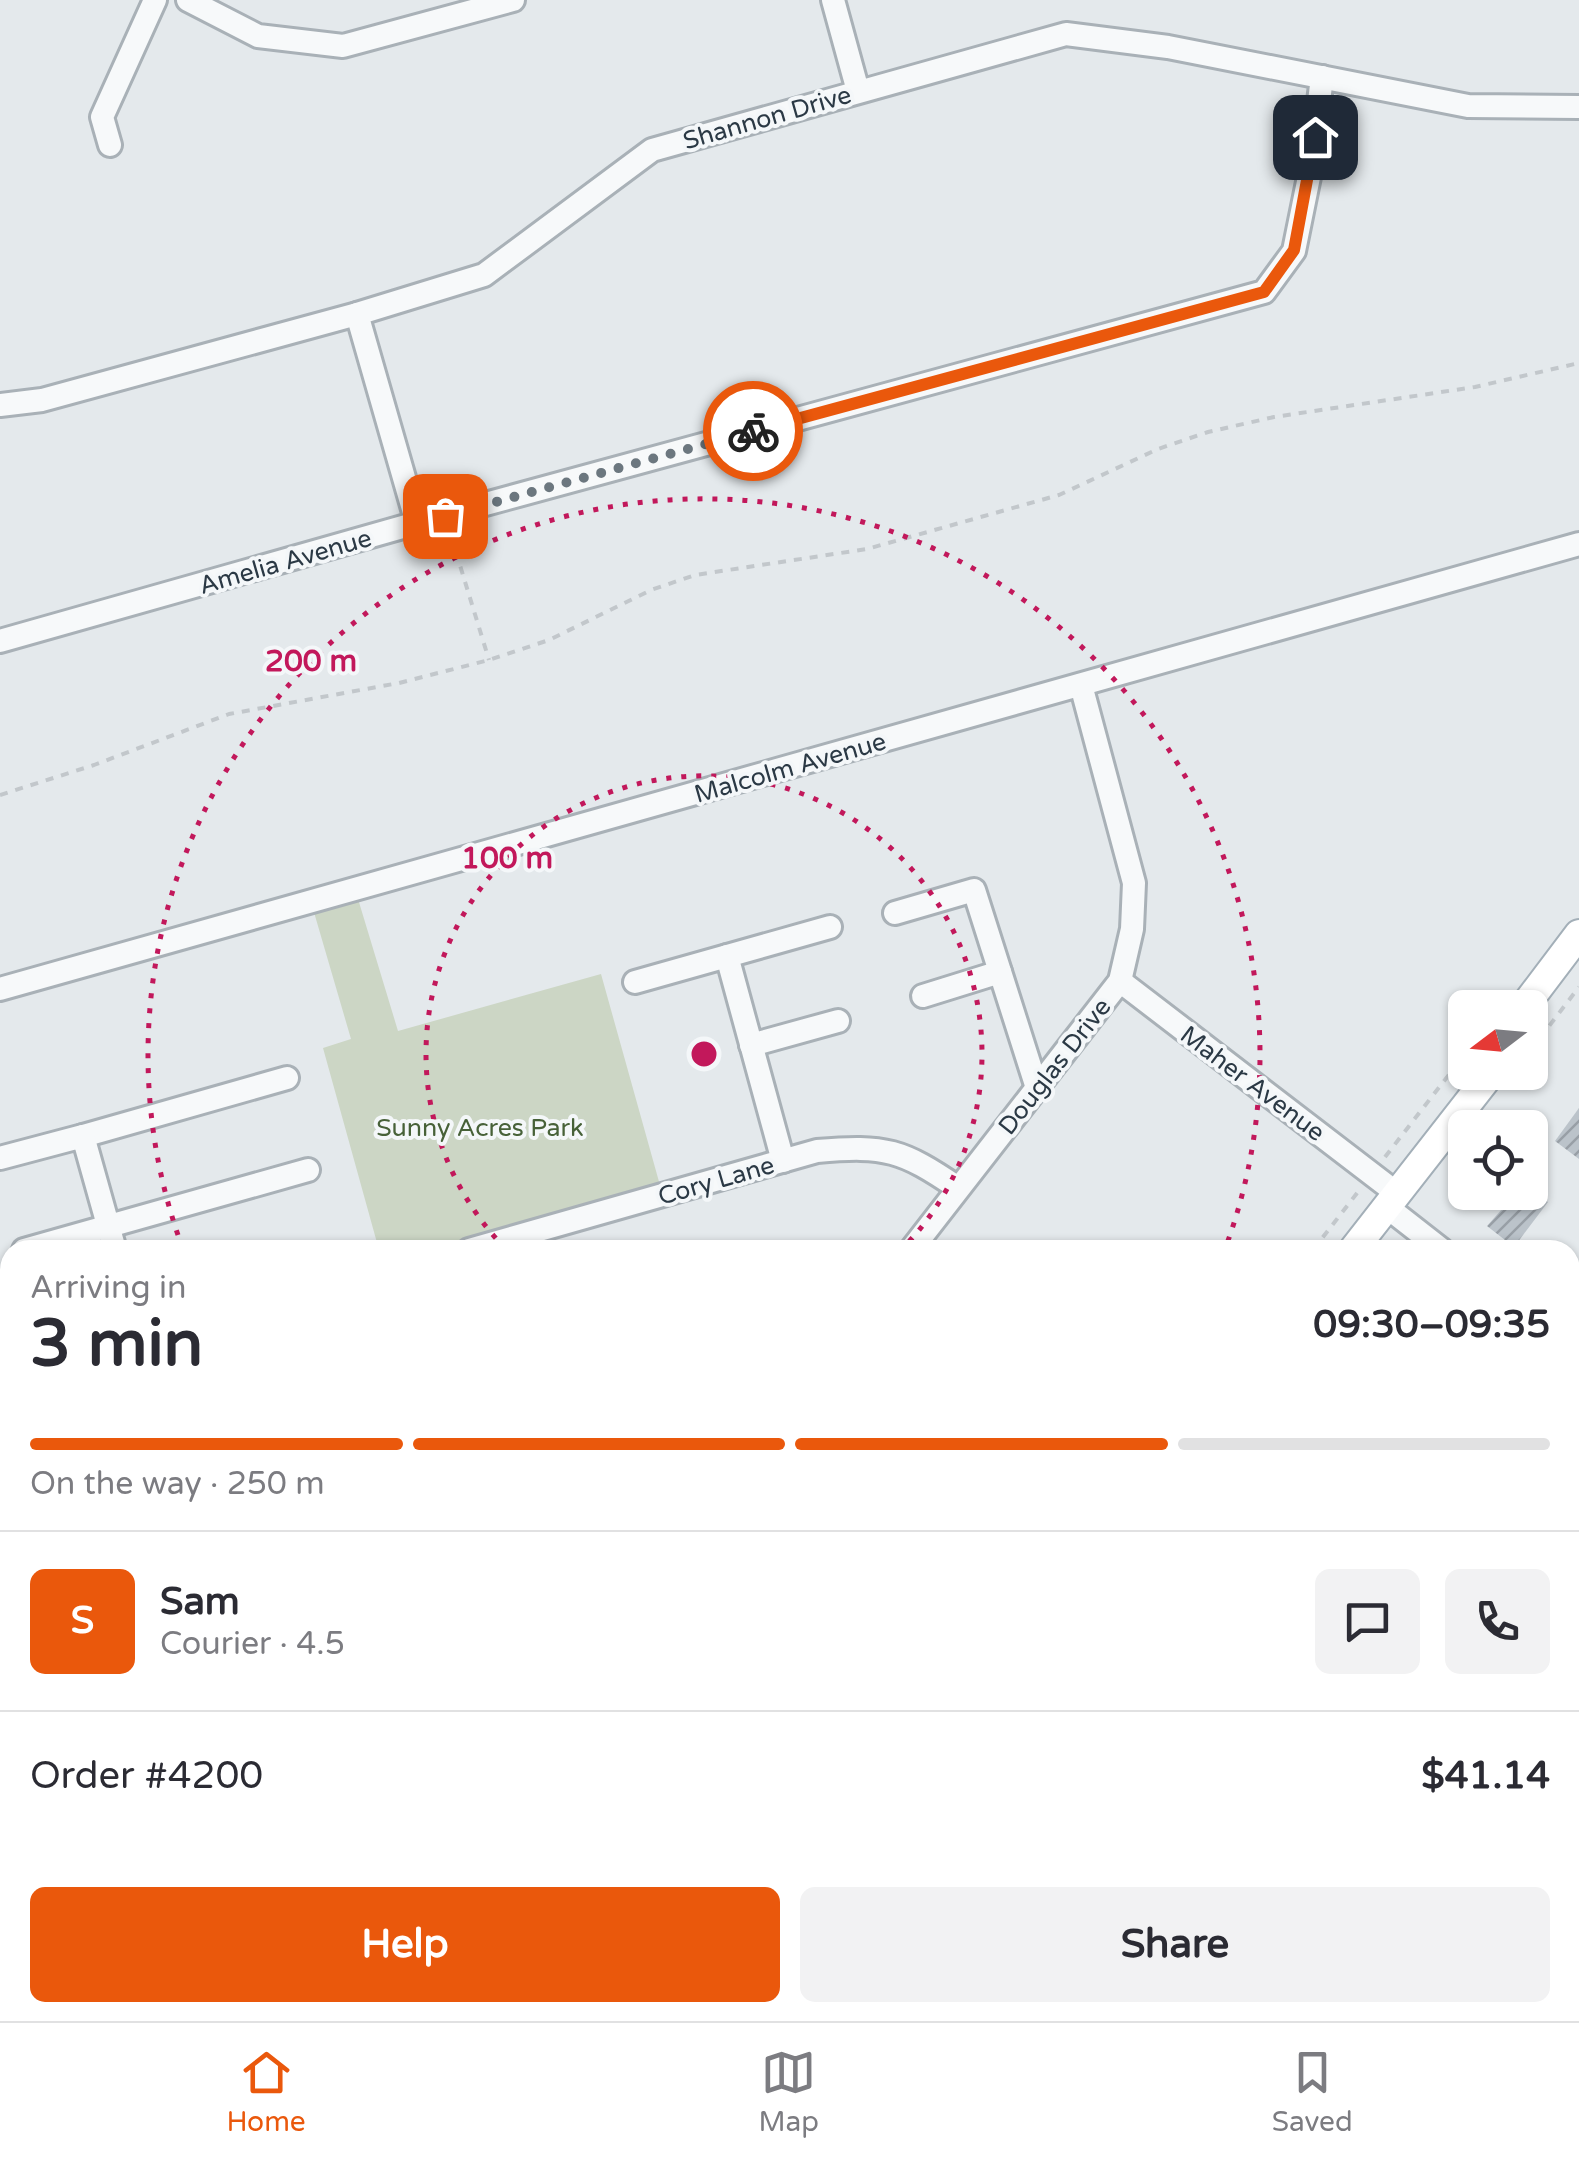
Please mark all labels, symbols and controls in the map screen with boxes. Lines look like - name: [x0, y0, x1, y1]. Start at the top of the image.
- street label: Shannon Drive: [680, 80, 855, 156]
- pin: [1273, 95, 1358, 180]
- icon: home: [1288, 110, 1343, 165]
- courier: [703, 381, 803, 481]
- icon: bike: [726, 404, 781, 459]
- pin: [403, 474, 488, 559]
- icon: bag: [418, 489, 473, 544]
- street label: Amelia Avenue: [196, 523, 375, 601]
- text: 200 m: [265, 643, 357, 680]
- street label: Malcolm Avenue: [691, 726, 890, 810]
- text: 100 m: [461, 840, 553, 877]
- north arrow: [1448, 990, 1548, 1090]
- map controls: [1448, 990, 1548, 1210]
- street label: Douglas Drive: [992, 992, 1117, 1141]
- street label: Maher Avenue: [1174, 1020, 1331, 1148]
- centre of rings: [686, 1036, 722, 1072]
- button: locate: [1448, 1110, 1548, 1210]
- park label: Sunny Acres Park: [376, 1113, 584, 1143]
- street label: Cory Lane: [655, 1150, 778, 1212]
- text: Arriving in: [30, 1269, 187, 1307]
- text: 09:30–09:35: [1313, 1302, 1550, 1348]
- text: 3 min: [30, 1305, 203, 1384]
- text: On the way · 250 m: [30, 1465, 325, 1503]
- button: chat: [1315, 1569, 1420, 1674]
- button: phone: [1445, 1569, 1550, 1674]
- text: Sam: [160, 1579, 240, 1625]
- text: S: [71, 1598, 94, 1644]
- text: Courier · 4.5: [160, 1625, 345, 1663]
- text: Order #4200: [30, 1753, 263, 1799]
- text: $41.14: [1421, 1753, 1550, 1799]
- button: Help: [30, 1887, 780, 2002]
- button: Share: [800, 1887, 1550, 2002]
- tab: Home: [226, 2045, 306, 2139]
- tab: Map: [758, 2045, 819, 2139]
- tab: Saved: [1272, 2045, 1353, 2139]

